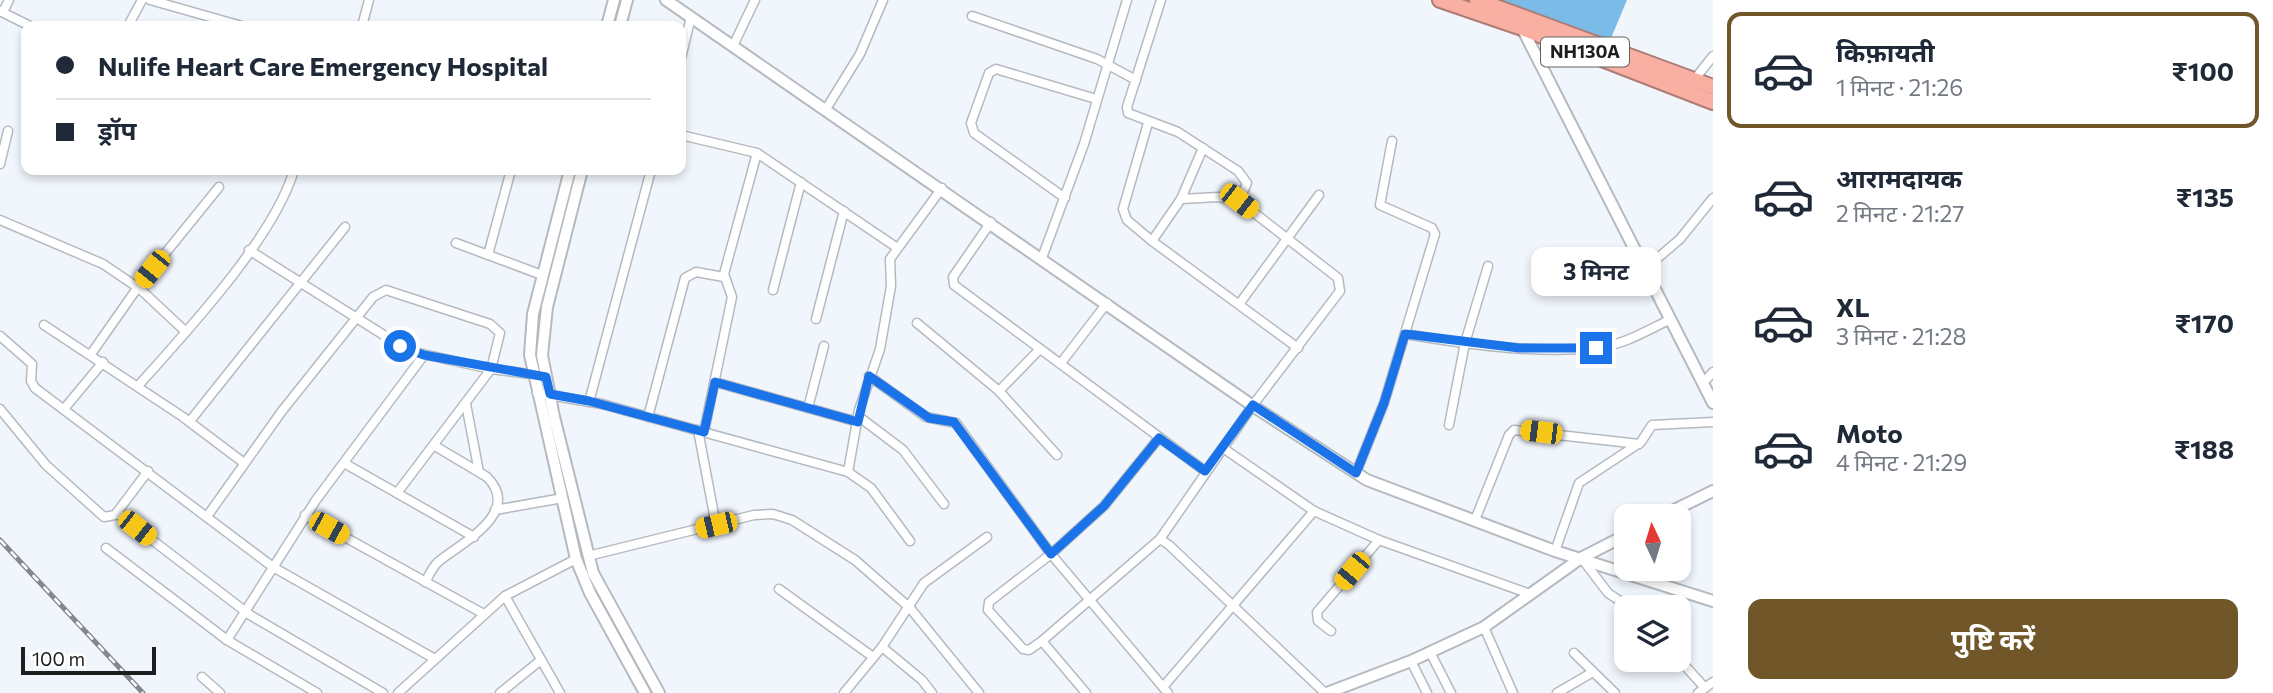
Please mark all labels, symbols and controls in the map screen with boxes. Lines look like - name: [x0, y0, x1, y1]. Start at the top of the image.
- text: किफ़ायती: [1836, 36, 1935, 67]
- road number: NH130A: [1541, 38, 1629, 66]
- icon: car: [1752, 39, 1815, 102]
- text: Nulife Heart Care Emergency Hospital: [98, 50, 548, 81]
- text: ₹100: [2172, 55, 2234, 86]
- text: 1 मिनट · 21:26: [1836, 73, 1963, 101]
- text: ड्रॉप: [98, 114, 136, 145]
- text: आरामदायक: [1836, 162, 1962, 193]
- icon: car: [1752, 165, 1815, 228]
- car: [1216, 180, 1263, 222]
- text: ₹135: [2176, 181, 2234, 212]
- text: 2 मिनट · 21:27: [1836, 199, 1964, 227]
- car: [131, 246, 174, 292]
- callout: 3 मिनट: [1531, 246, 1661, 296]
- text: 3 मिनट: [1563, 257, 1629, 285]
- icon: car: [1752, 291, 1815, 354]
- text: XL: [1836, 291, 1870, 322]
- text: ₹170: [2175, 307, 2234, 338]
- text: 3 मिनट · 21:28: [1836, 322, 1967, 350]
- route start: [384, 330, 416, 362]
- route end: [1580, 332, 1612, 364]
- icon: car: [1752, 417, 1815, 480]
- text: Moto: [1836, 417, 1903, 448]
- car: [1519, 419, 1564, 445]
- text: ₹188: [2174, 433, 2234, 464]
- text: 4 मिनट · 21:29: [1836, 448, 1967, 476]
- north arrow: [1614, 504, 1690, 581]
- map controls: [1614, 504, 1691, 672]
- car: [114, 507, 161, 549]
- car: [306, 509, 353, 547]
- car: [694, 510, 739, 540]
- car: [1331, 548, 1374, 594]
- button: layers: [1614, 595, 1691, 672]
- button: पुष्टि करें: [1748, 599, 2238, 679]
- scale bar: [21, 644, 156, 676]
- text: 100 m: [32, 647, 85, 670]

